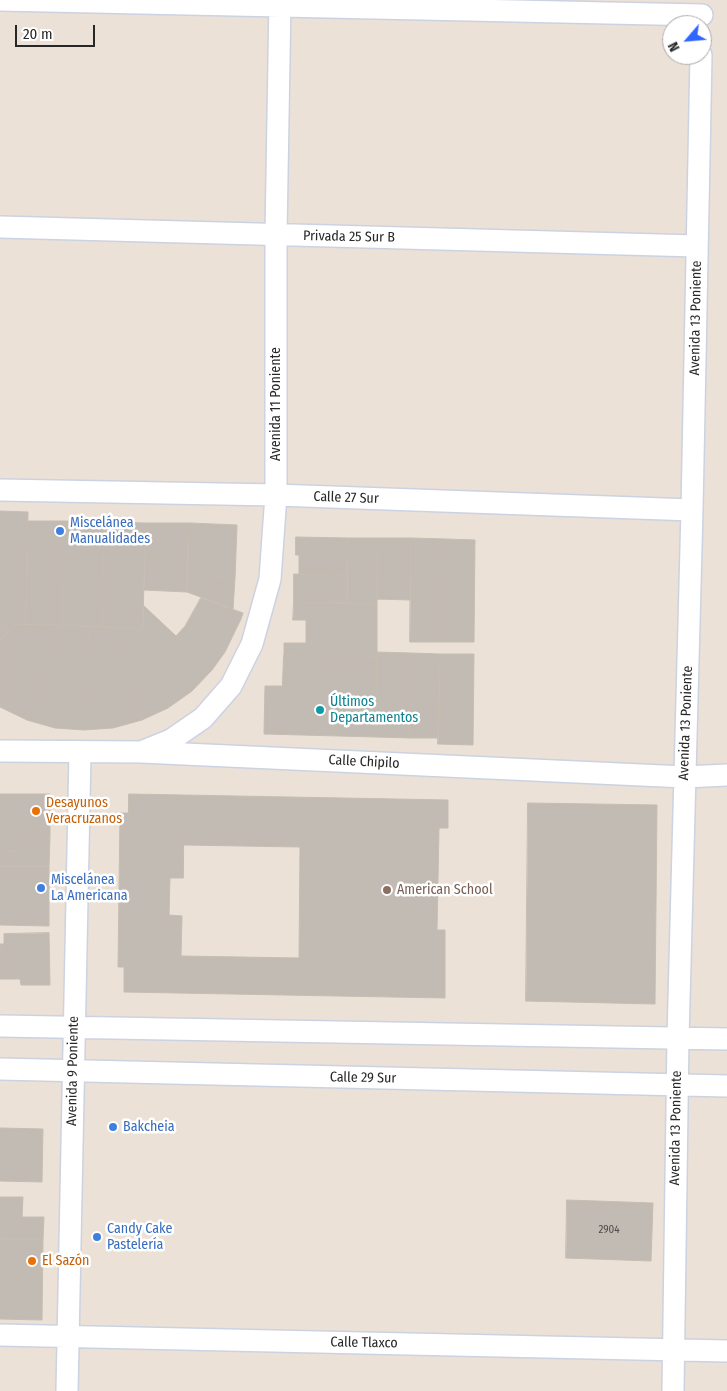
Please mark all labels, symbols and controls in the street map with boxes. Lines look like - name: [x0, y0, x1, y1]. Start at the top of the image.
- scale bar: [18, 15, 98, 47]
- north arrow: [662, 15, 712, 65]
- text: 20 m: [23, 25, 53, 43]
- text: N: [665, 39, 684, 54]
- street label: Privada 25 Sur B: [303, 228, 395, 246]
- street label: Avenida 13 Poniente: [687, 260, 705, 376]
- street label: Avenida 11 Poniente: [268, 347, 284, 461]
- street label: Calle 27 Sur: [313, 488, 379, 508]
- place label: Miscelánea Manualidades: [70, 515, 150, 548]
- marker: Miscelánea Manualidades: [54, 525, 66, 537]
- street label: Avenida 13 Poniente: [676, 665, 696, 781]
- place label: Últimos Departamentos: [330, 694, 418, 726]
- marker: Últimos Departamentos: [314, 704, 326, 716]
- street label: Calle Chipilo: [328, 752, 400, 772]
- place label: Desayunos Veracruzanos: [46, 795, 122, 828]
- marker: Desayunos Veracruzanos: [30, 805, 42, 817]
- place label: Miscelánea La Americana: [51, 872, 128, 904]
- marker: Miscelánea La Americana: [35, 882, 47, 894]
- place label: American School: [397, 882, 493, 898]
- marker: American School: [381, 884, 393, 896]
- street label: Avenida 9 Poniente: [64, 1016, 82, 1126]
- street label: Calle 29 Sur: [330, 1069, 396, 1087]
- street label: Avenida 13 Poniente: [667, 1070, 685, 1186]
- place label: Bakcheia: [123, 1119, 175, 1135]
- marker: Bakcheia: [107, 1121, 119, 1133]
- place label: Candy Cake Pastelería: [107, 1221, 172, 1254]
- house number: 2904: [598, 1223, 620, 1237]
- marker: Candy Cake Pastelería: [91, 1231, 103, 1243]
- place label: El Sazón: [42, 1253, 89, 1269]
- marker: El Sazón: [26, 1255, 38, 1267]
- street label: Calle Tlaxco: [330, 1334, 398, 1352]

